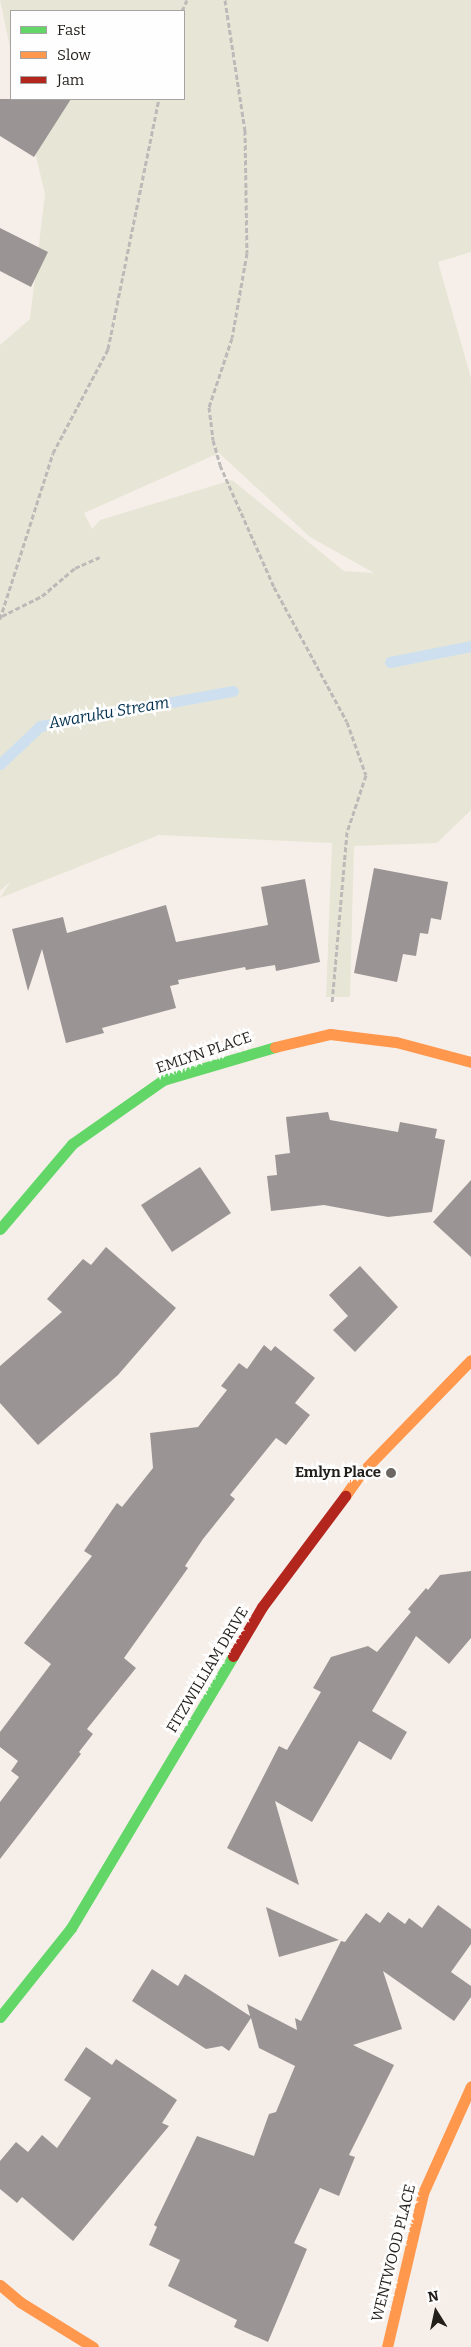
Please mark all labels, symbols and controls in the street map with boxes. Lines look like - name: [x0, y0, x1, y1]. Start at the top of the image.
- legend: [10, 10, 185, 100]
- text: Fast: [57, 21, 86, 39]
- text: Slow: [57, 46, 91, 64]
- text: Jam: [57, 71, 84, 89]
- water label: Awaruku Stream: [47, 693, 171, 733]
- street label: EMLYN PLACE: [154, 1028, 254, 1078]
- place label: Emlyn Place: [295, 1464, 381, 1482]
- marker: Emlyn Place: [385, 1467, 397, 1479]
- street label: FITZWILLIAM DRIVE: [163, 1604, 253, 1736]
- street label: WENTWOOD PLACE: [368, 2182, 420, 2324]
- north arrow: [411, 2287, 461, 2337]
- text: N: [427, 2287, 440, 2306]

